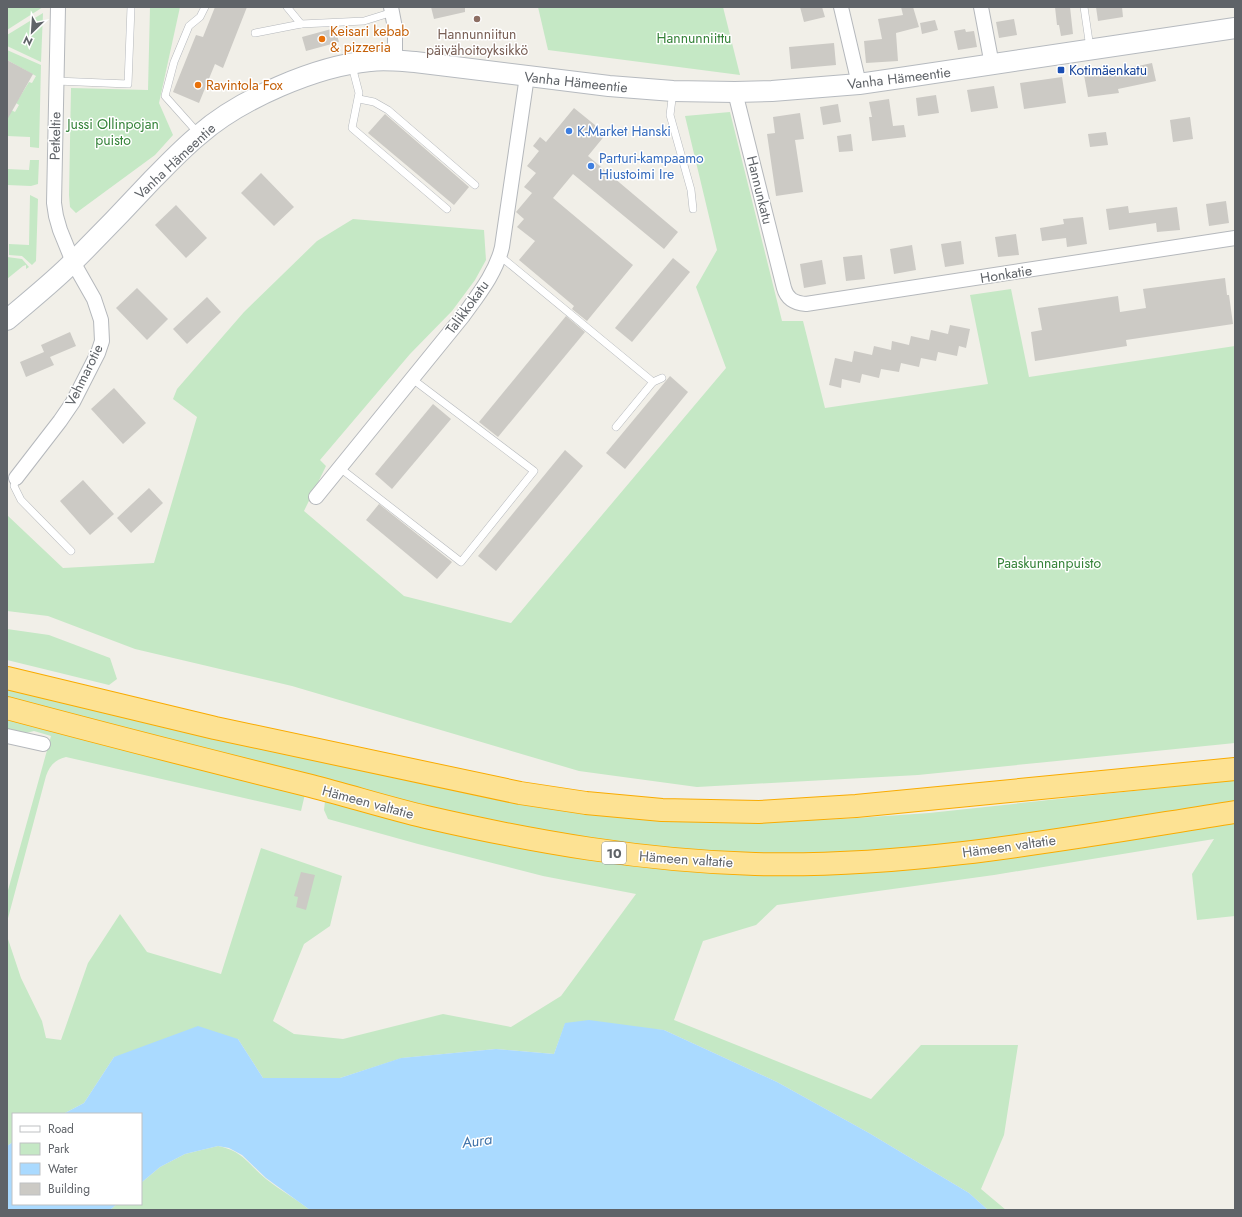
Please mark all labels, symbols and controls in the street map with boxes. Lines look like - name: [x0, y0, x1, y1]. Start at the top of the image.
- north arrow: [12, 12, 52, 52]
- marker: Hannunniitun päivähoitoyksikkö: [472, 14, 482, 24]
- place label: Keisari kebab & pizzeria: [330, 21, 409, 57]
- place label: Hannunniitun päivähoitoyksikkö: [426, 24, 528, 60]
- park label: Hannunniittu: [657, 28, 731, 48]
- text: N: [20, 32, 35, 50]
- marker: Keisari kebab & pizzeria: [317, 34, 327, 44]
- place label: Kotimäenkatu: [1069, 60, 1147, 80]
- street label: Vanha Hämeentie: [846, 62, 952, 94]
- marker: Kotimäenkatu: [1056, 65, 1066, 75]
- street label: Vanha Hämeentie: [523, 67, 629, 97]
- place label: Ravintola Fox: [206, 75, 283, 95]
- marker: Ravintola Fox: [193, 80, 203, 90]
- street label: Petkeltie: [45, 112, 65, 160]
- park label: Jussi Ollinpojan puisto: [65, 114, 159, 150]
- street label: Vanha Hämeentie: [130, 118, 220, 204]
- place label: K-Market Hanski: [577, 121, 671, 141]
- marker: K-Market Hanski: [564, 126, 574, 136]
- place label: Parturi-kampaamo Hiustoimi Ire: [599, 148, 704, 184]
- street label: Hannunkatu: [742, 154, 778, 226]
- marker: Parturi-kampaamo Hiustoimi Ire: [586, 161, 596, 171]
- street label: Honkatie: [979, 260, 1033, 288]
- street label: Talikkokatu: [441, 276, 493, 338]
- street label: Vehmarotie: [60, 341, 108, 409]
- park label: Paaskunnanpuisto: [997, 553, 1101, 573]
- street label: Hämeen valtatie: [320, 780, 416, 824]
- street label: Hämeen valtatie: [961, 830, 1057, 862]
- road number: 10: [602, 842, 626, 864]
- street label: Hämeen valtatie: [638, 846, 734, 872]
- legend: [12, 1113, 142, 1205]
- text: Road: [48, 1120, 74, 1138]
- water label: Aura: [460, 1128, 494, 1154]
- text: Park: [48, 1140, 70, 1158]
- text: Water: [48, 1160, 79, 1178]
- text: Building: [48, 1180, 90, 1198]

